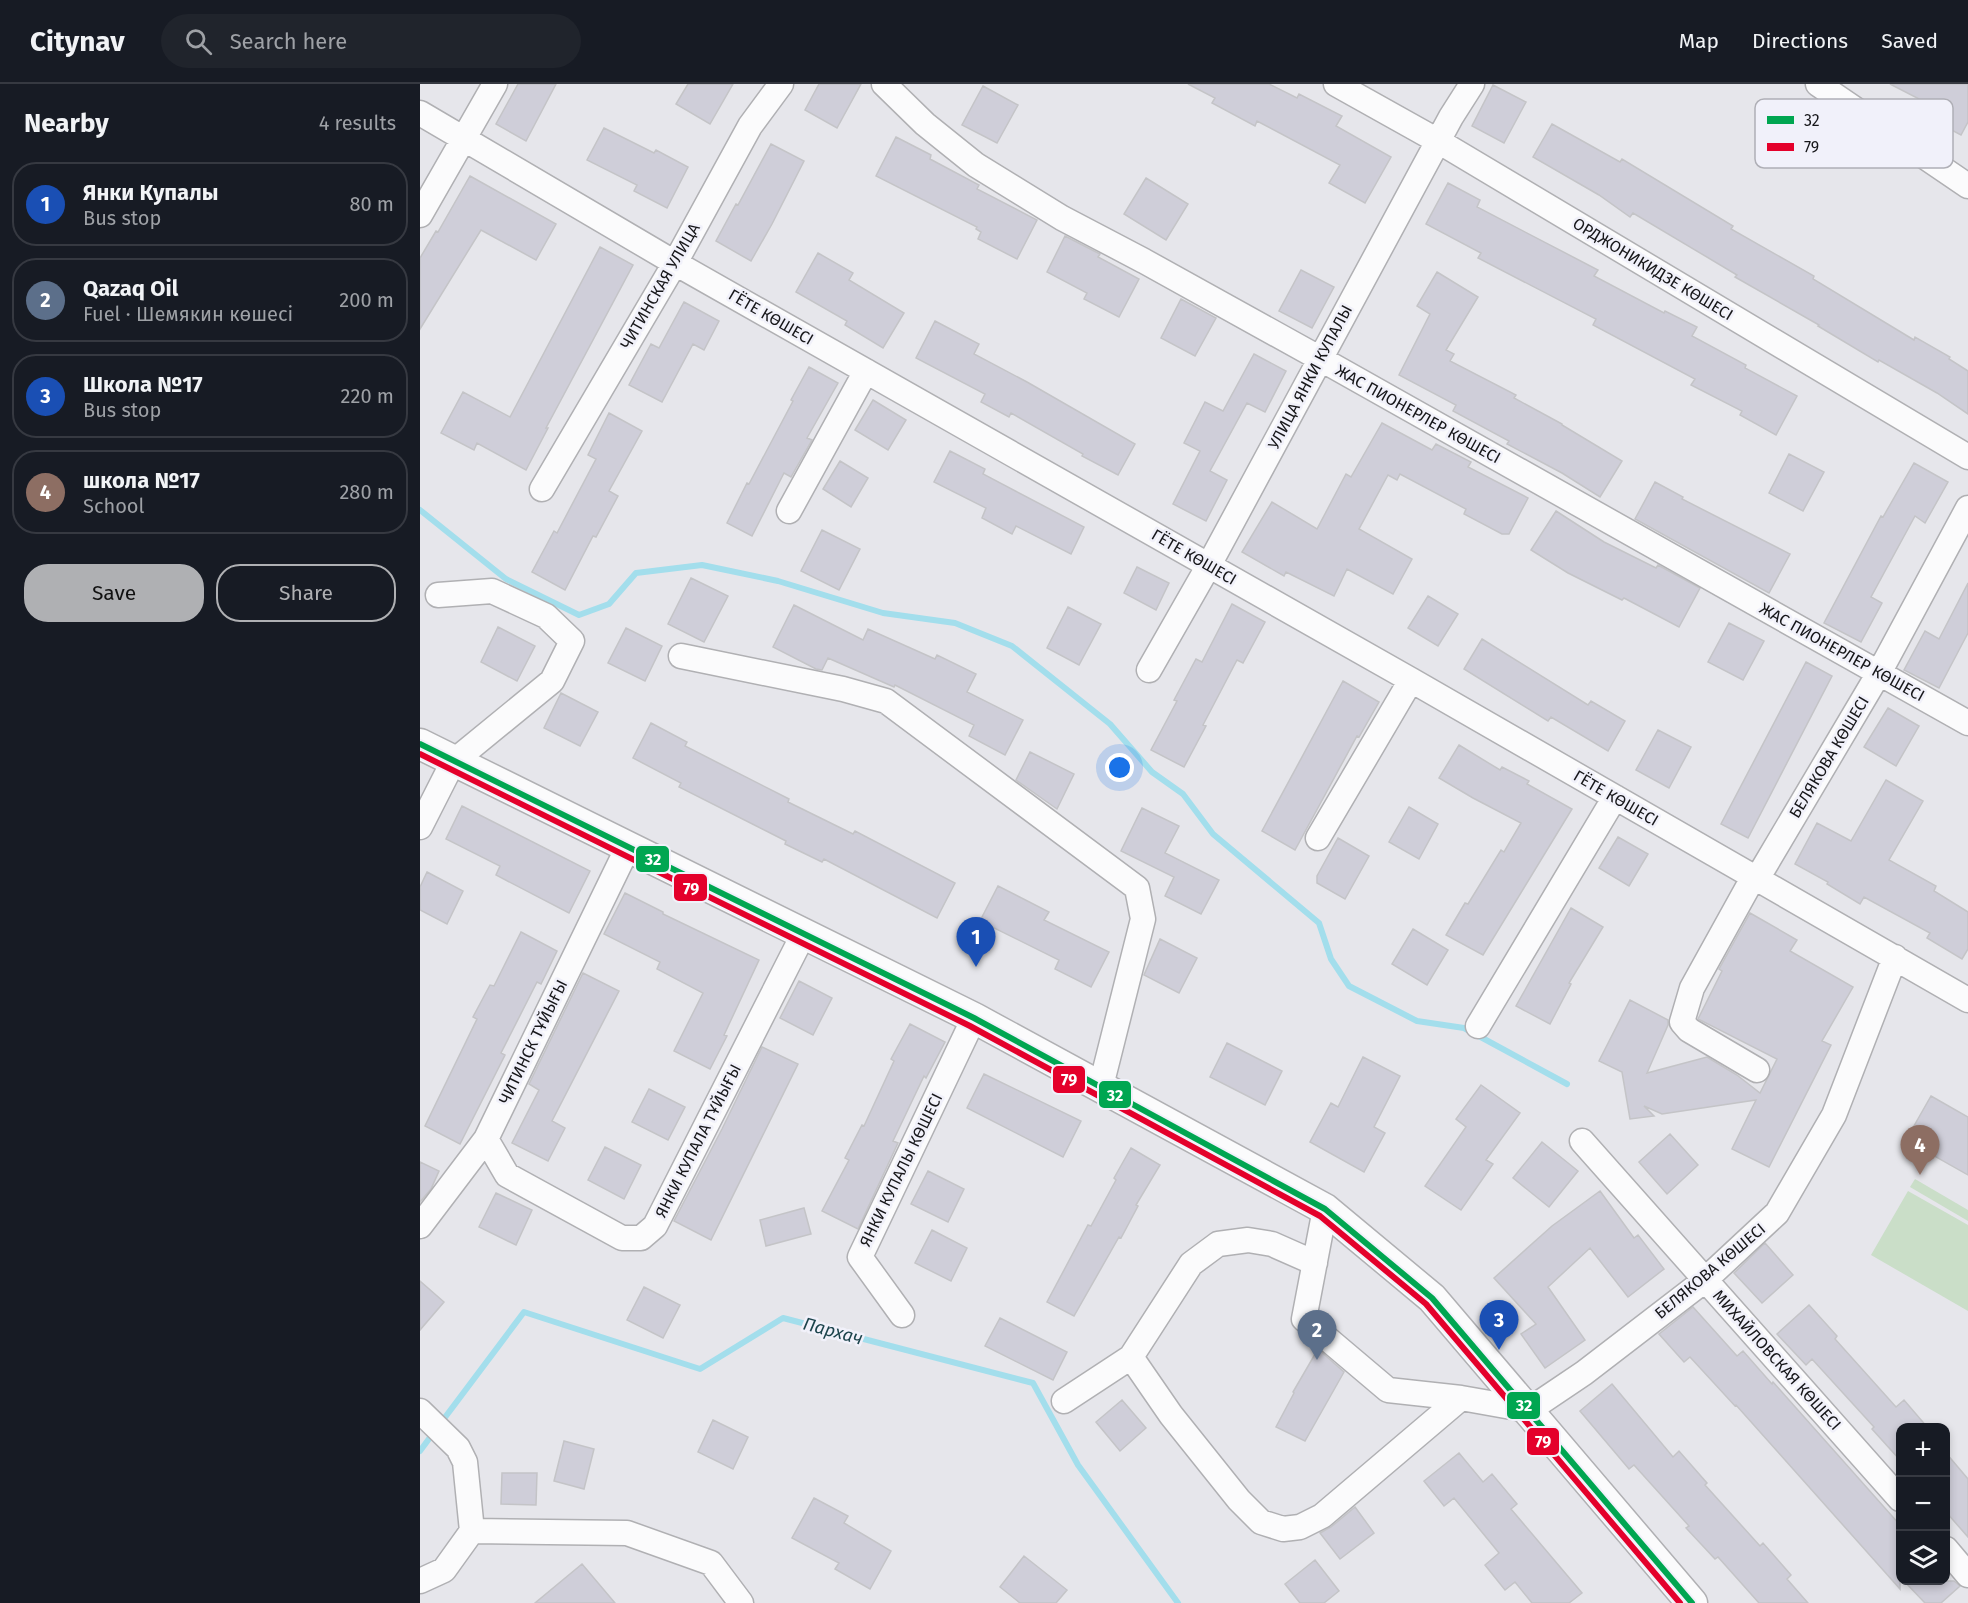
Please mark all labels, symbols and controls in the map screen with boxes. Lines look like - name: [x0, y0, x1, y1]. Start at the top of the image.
- search box: [161, 14, 581, 68]
- text: Citynav: [30, 25, 125, 58]
- icon: search: [182, 25, 215, 58]
- text: Search here: [230, 28, 347, 55]
- text: Map: [1679, 28, 1719, 54]
- text: Directions: [1752, 28, 1848, 54]
- text: Saved: [1881, 28, 1938, 54]
- legend: [1755, 99, 1953, 168]
- text: Nearby: [24, 108, 109, 139]
- text: 4 results: [319, 111, 396, 135]
- text: 32: [1804, 111, 1820, 130]
- text: 79: [1804, 138, 1819, 157]
- text: Янки Купалы: [83, 179, 218, 206]
- text: 1: [41, 192, 50, 216]
- text: 80 m: [349, 192, 394, 216]
- text: Bus stop: [83, 206, 161, 230]
- street label: ОРДЖОНИКИДЗЕ КӨШЕСІ: [1569, 214, 1737, 324]
- street label: ЧИТИНСКАЯ УЛИЦА: [616, 219, 704, 352]
- text: Qazaq Oil: [83, 275, 178, 302]
- street label: ГЁТЕ КӨШЕСІ: [725, 285, 817, 349]
- text: 2: [40, 288, 51, 312]
- text: 200 m: [339, 288, 394, 312]
- text: Fuel · Шемякин көшесі: [83, 302, 293, 326]
- street label: УЛИЦА ЯНКИ КУПАЛЫ: [1264, 302, 1356, 452]
- street label: ЖАС ПИОНЕРЛЕР КӨШЕСІ: [1332, 361, 1504, 467]
- text: Школа №17: [83, 371, 203, 398]
- text: 3: [40, 384, 51, 408]
- text: 220 m: [341, 384, 394, 408]
- text: Bus stop: [83, 398, 161, 422]
- text: школа №17: [83, 467, 200, 494]
- text: 4: [40, 480, 51, 504]
- text: 280 m: [339, 480, 394, 504]
- text: School: [83, 494, 144, 518]
- street label: ГЁТЕ КӨШЕСІ: [1148, 525, 1240, 589]
- button: Save: [24, 564, 204, 622]
- button: Share: [216, 564, 396, 622]
- street label: ЖАС ПИОНЕРЛЕР КӨШЕСІ: [1756, 599, 1928, 705]
- street label: БЕЛЯКОВА КӨШЕСІ: [1785, 693, 1873, 821]
- your location: [1105, 753, 1134, 782]
- street label: ГЁТЕ КӨШЕСІ: [1570, 766, 1662, 830]
- line badge: 32: [635, 845, 670, 873]
- text: 32: [644, 850, 661, 869]
- line badge: 79: [673, 873, 708, 902]
- text: 79: [683, 879, 699, 898]
- pin: 1: [956, 918, 996, 967]
- street label: ЧИТИНСК ТҰЙЫҒЫ: [495, 977, 571, 1107]
- street label: ЯНКИ КУПАЛА ТҰЙЫҒЫ: [651, 1061, 745, 1221]
- line badge: 79: [1052, 1065, 1086, 1094]
- text: 79: [1061, 1070, 1077, 1089]
- line badge: 32: [1098, 1080, 1132, 1109]
- text: 32: [1106, 1086, 1123, 1105]
- street label: ЯНКИ КУПАЛЫ КӨШЕСІ: [856, 1090, 946, 1250]
- pin: 4: [1900, 1126, 1940, 1175]
- street label: БЕЛЯКОВА КӨШЕСІ: [1651, 1219, 1769, 1323]
- street label: МИХАЙЛОВСКАЯ КӨШЕСІ: [1709, 1286, 1845, 1434]
- pin: 3: [1480, 1300, 1518, 1350]
- pin: 2: [1298, 1310, 1336, 1360]
- water label: Пархач: [801, 1312, 865, 1350]
- line badge: 32: [1506, 1391, 1541, 1420]
- text: 32: [1515, 1396, 1532, 1415]
- map controls: [1896, 1423, 1950, 1585]
- button: +: [1896, 1423, 1950, 1477]
- line badge: 79: [1526, 1427, 1560, 1456]
- text: 79: [1535, 1432, 1551, 1451]
- button: −: [1896, 1477, 1950, 1531]
- button: layers: [1896, 1531, 1950, 1585]

